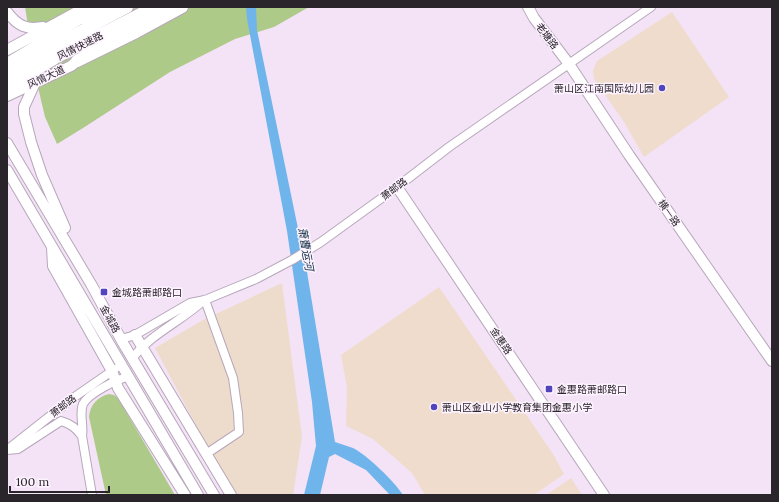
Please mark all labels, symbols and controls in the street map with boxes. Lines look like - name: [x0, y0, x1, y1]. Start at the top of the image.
- street label: 老塘路: [533, 20, 561, 52]
- street label: 风情快速路: [55, 29, 105, 63]
- street label: 风情大道: [25, 63, 67, 91]
- place label: 萧山区江南国际幼儿园: [554, 82, 654, 95]
- marker: 萧山区江南国际幼儿园: [657, 83, 667, 93]
- street label: 萧邮路: [378, 175, 410, 203]
- street label: 横一路: [655, 197, 683, 229]
- water label: 萧曹运河: [295, 226, 317, 274]
- place label: 金城路萧邮路口: [112, 286, 182, 299]
- marker: 金城路萧邮路口: [99, 287, 109, 297]
- street label: 金城路: [97, 303, 123, 335]
- street label: 金惠路: [487, 325, 515, 357]
- place label: 金惠路萧邮路口: [557, 383, 627, 396]
- marker: 金惠路萧邮路口: [544, 384, 554, 394]
- street label: 萧邮路: [47, 392, 79, 420]
- place label: 萧山区金山小学教育集团金惠小学: [442, 401, 592, 414]
- marker: 萧山区金山小学教育集团金惠小学: [429, 402, 439, 412]
- scale bar: [10, 468, 109, 494]
- text: 100 m: [16, 474, 49, 489]

